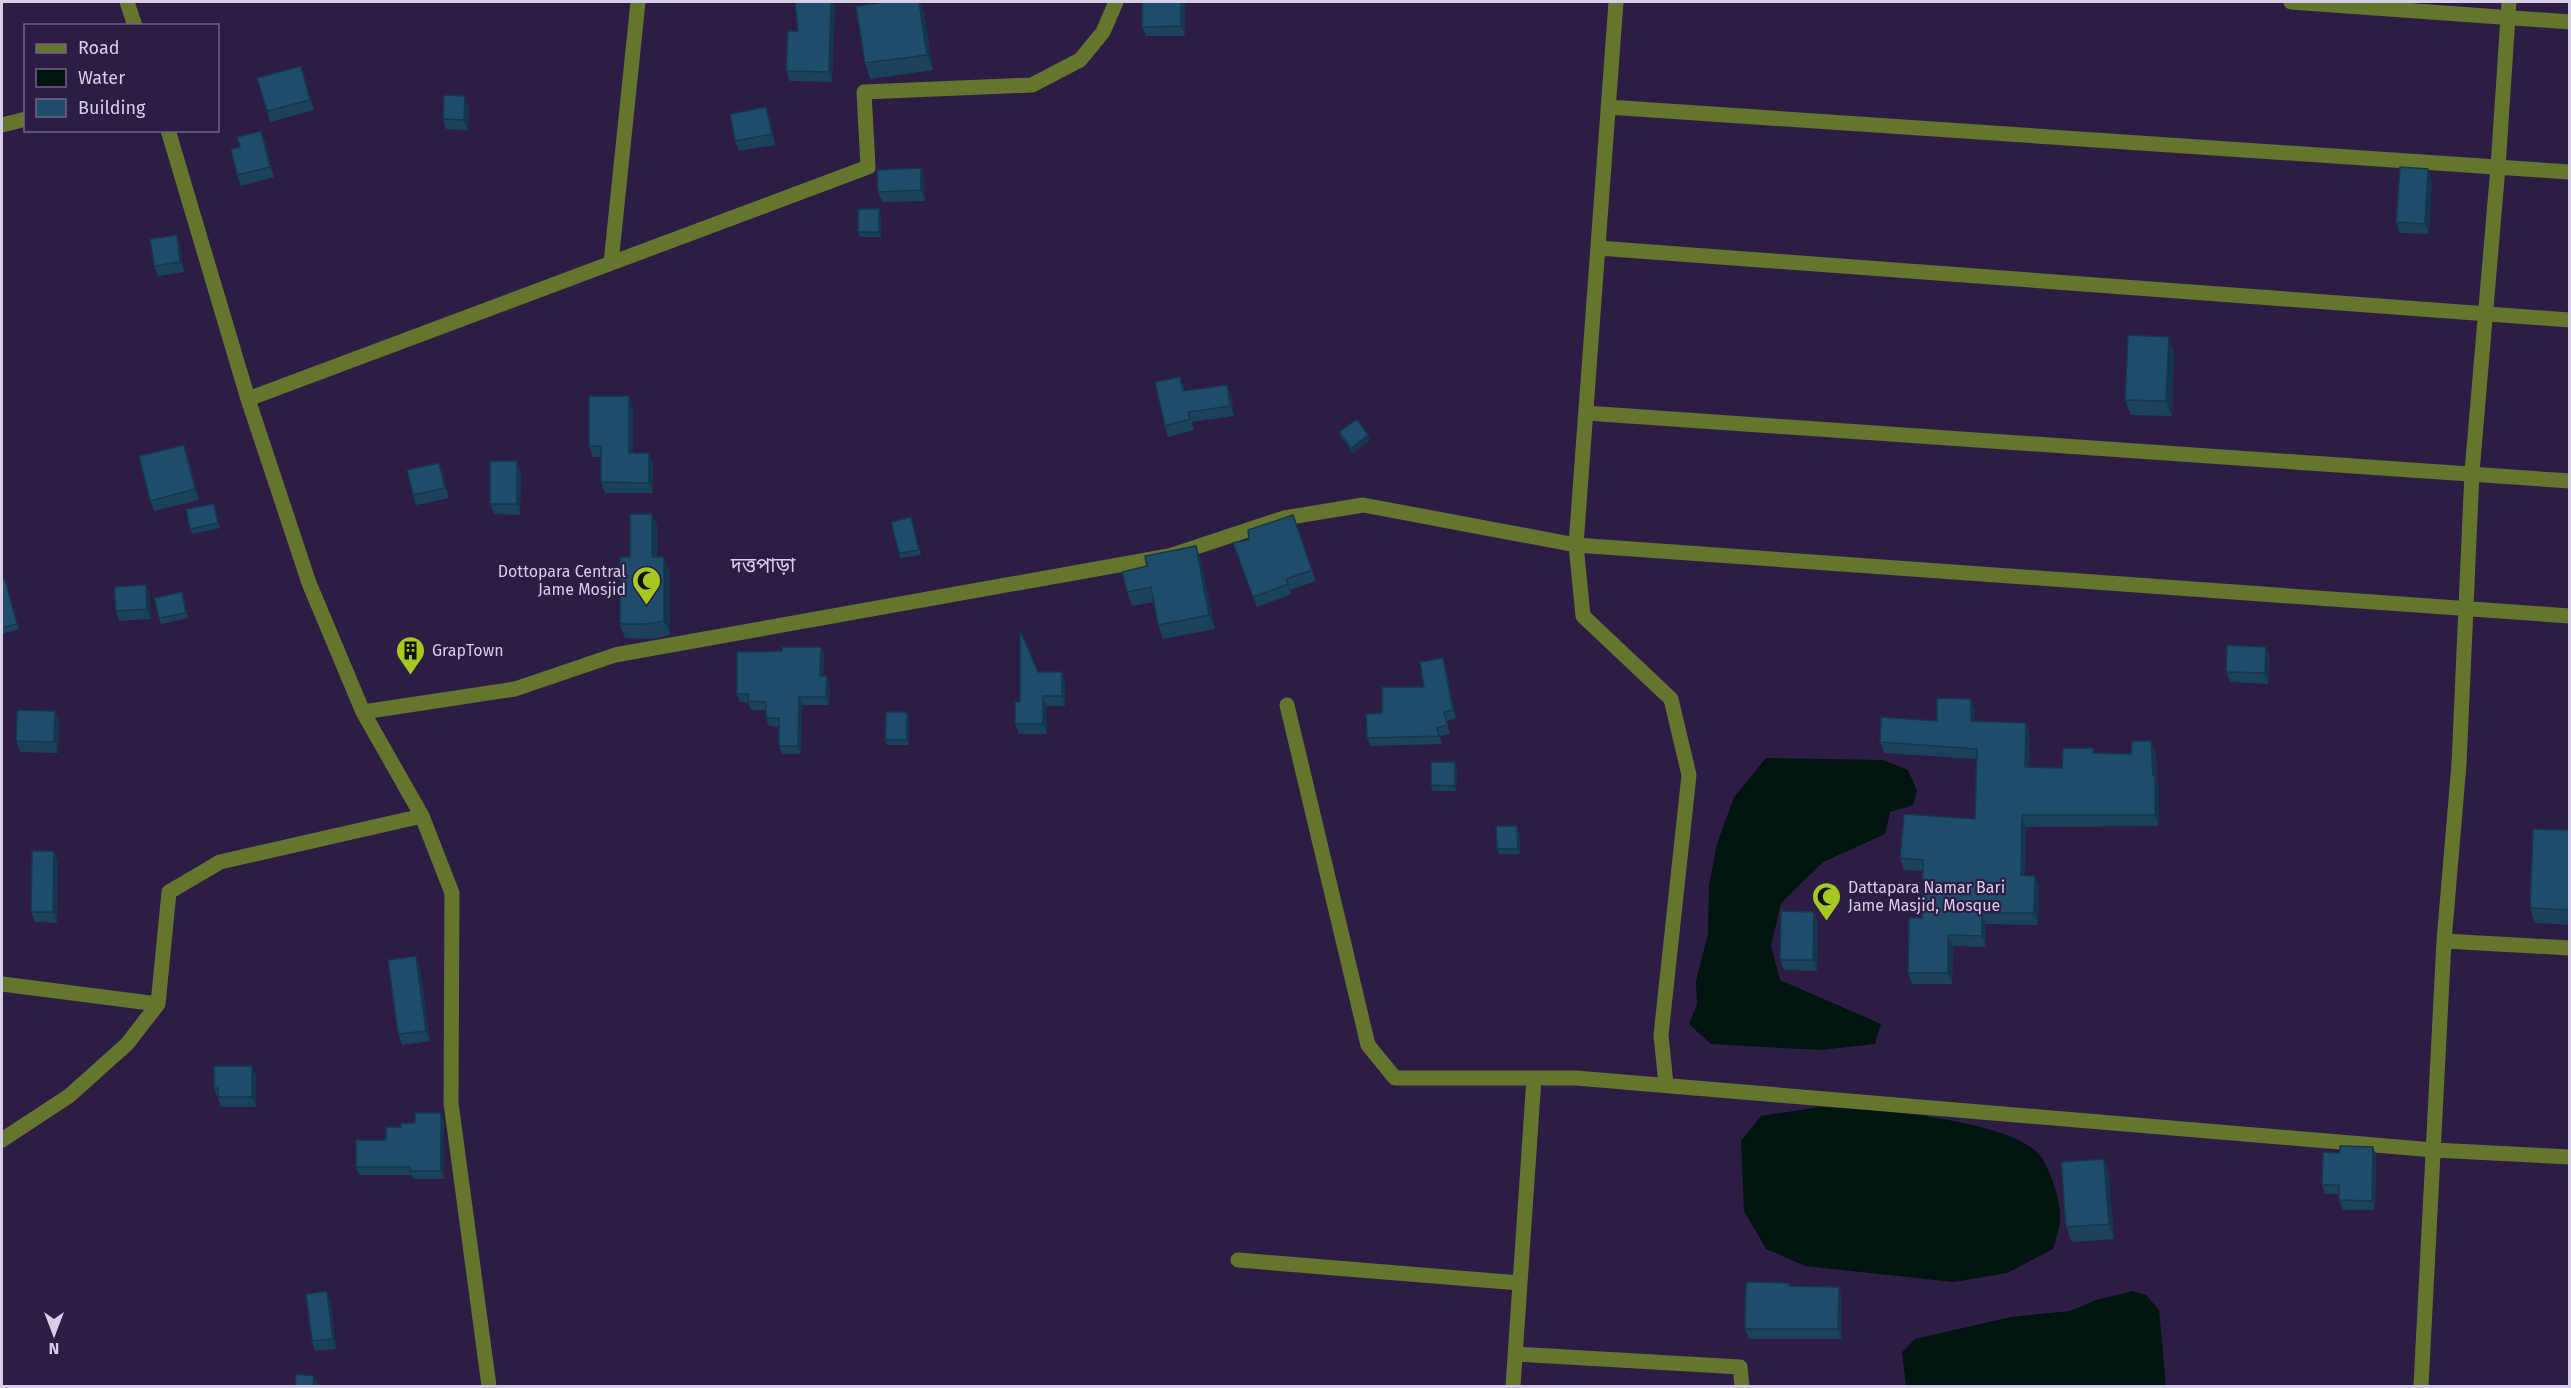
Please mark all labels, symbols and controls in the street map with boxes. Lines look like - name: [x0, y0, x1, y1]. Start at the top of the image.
- legend: [24, 24, 219, 132]
- text: Road: [78, 37, 120, 59]
- text: Water: [78, 67, 125, 89]
- text: Building: [78, 97, 146, 119]
- district label: দত্তপাড়া: [730, 553, 796, 577]
- place label: Dottopara Central Jame Mosjid: [498, 562, 626, 599]
- mosque icon: Dottopara Central Jame Mosjid: [631, 564, 663, 606]
- building icon: GrapTown: [395, 634, 427, 676]
- place label: GrapTown: [432, 641, 504, 660]
- place label: Dattapara Namar Bari Jame Masjid, Mosque: [1848, 878, 2005, 915]
- mosque icon: Dattapara Namar Bari Jame Masjid, Mosque: [1811, 880, 1843, 922]
- north arrow: [24, 1304, 84, 1364]
- text: N: [49, 1339, 59, 1358]

